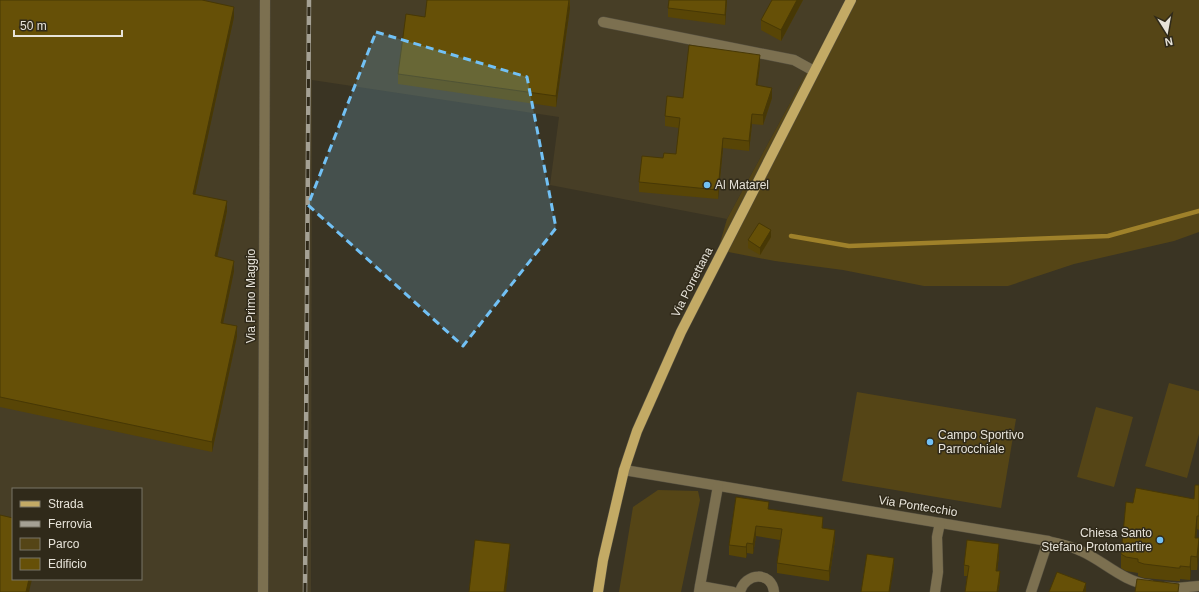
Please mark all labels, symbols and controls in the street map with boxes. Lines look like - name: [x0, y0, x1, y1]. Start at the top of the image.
- scale bar: [14, 12, 122, 38]
- north arrow: [1147, 12, 1187, 52]
- text: 50 m: [20, 19, 47, 33]
- text: N: [1164, 35, 1174, 48]
- place label: Al Matarel: [715, 178, 769, 192]
- marker: Al Matarel: [702, 180, 712, 190]
- street label: Via Porrettana: [668, 244, 716, 319]
- street label: Via Primo Maggio: [244, 248, 258, 343]
- place label: Campo Sportivo Parrocchiale: [938, 428, 1024, 456]
- marker: Campo Sportivo Parrocchiale: [925, 437, 935, 447]
- legend: [12, 488, 142, 580]
- street label: Via Pontecchio: [877, 493, 959, 519]
- text: Strada: [48, 497, 84, 511]
- text: Ferrovia: [48, 517, 92, 531]
- place label: Chiesa Santo Stefano Protomartire: [1041, 526, 1152, 554]
- marker: Chiesa Santo Stefano Protomartire: [1155, 535, 1165, 545]
- text: Parco: [48, 537, 80, 551]
- text: Edificio: [48, 557, 87, 571]

